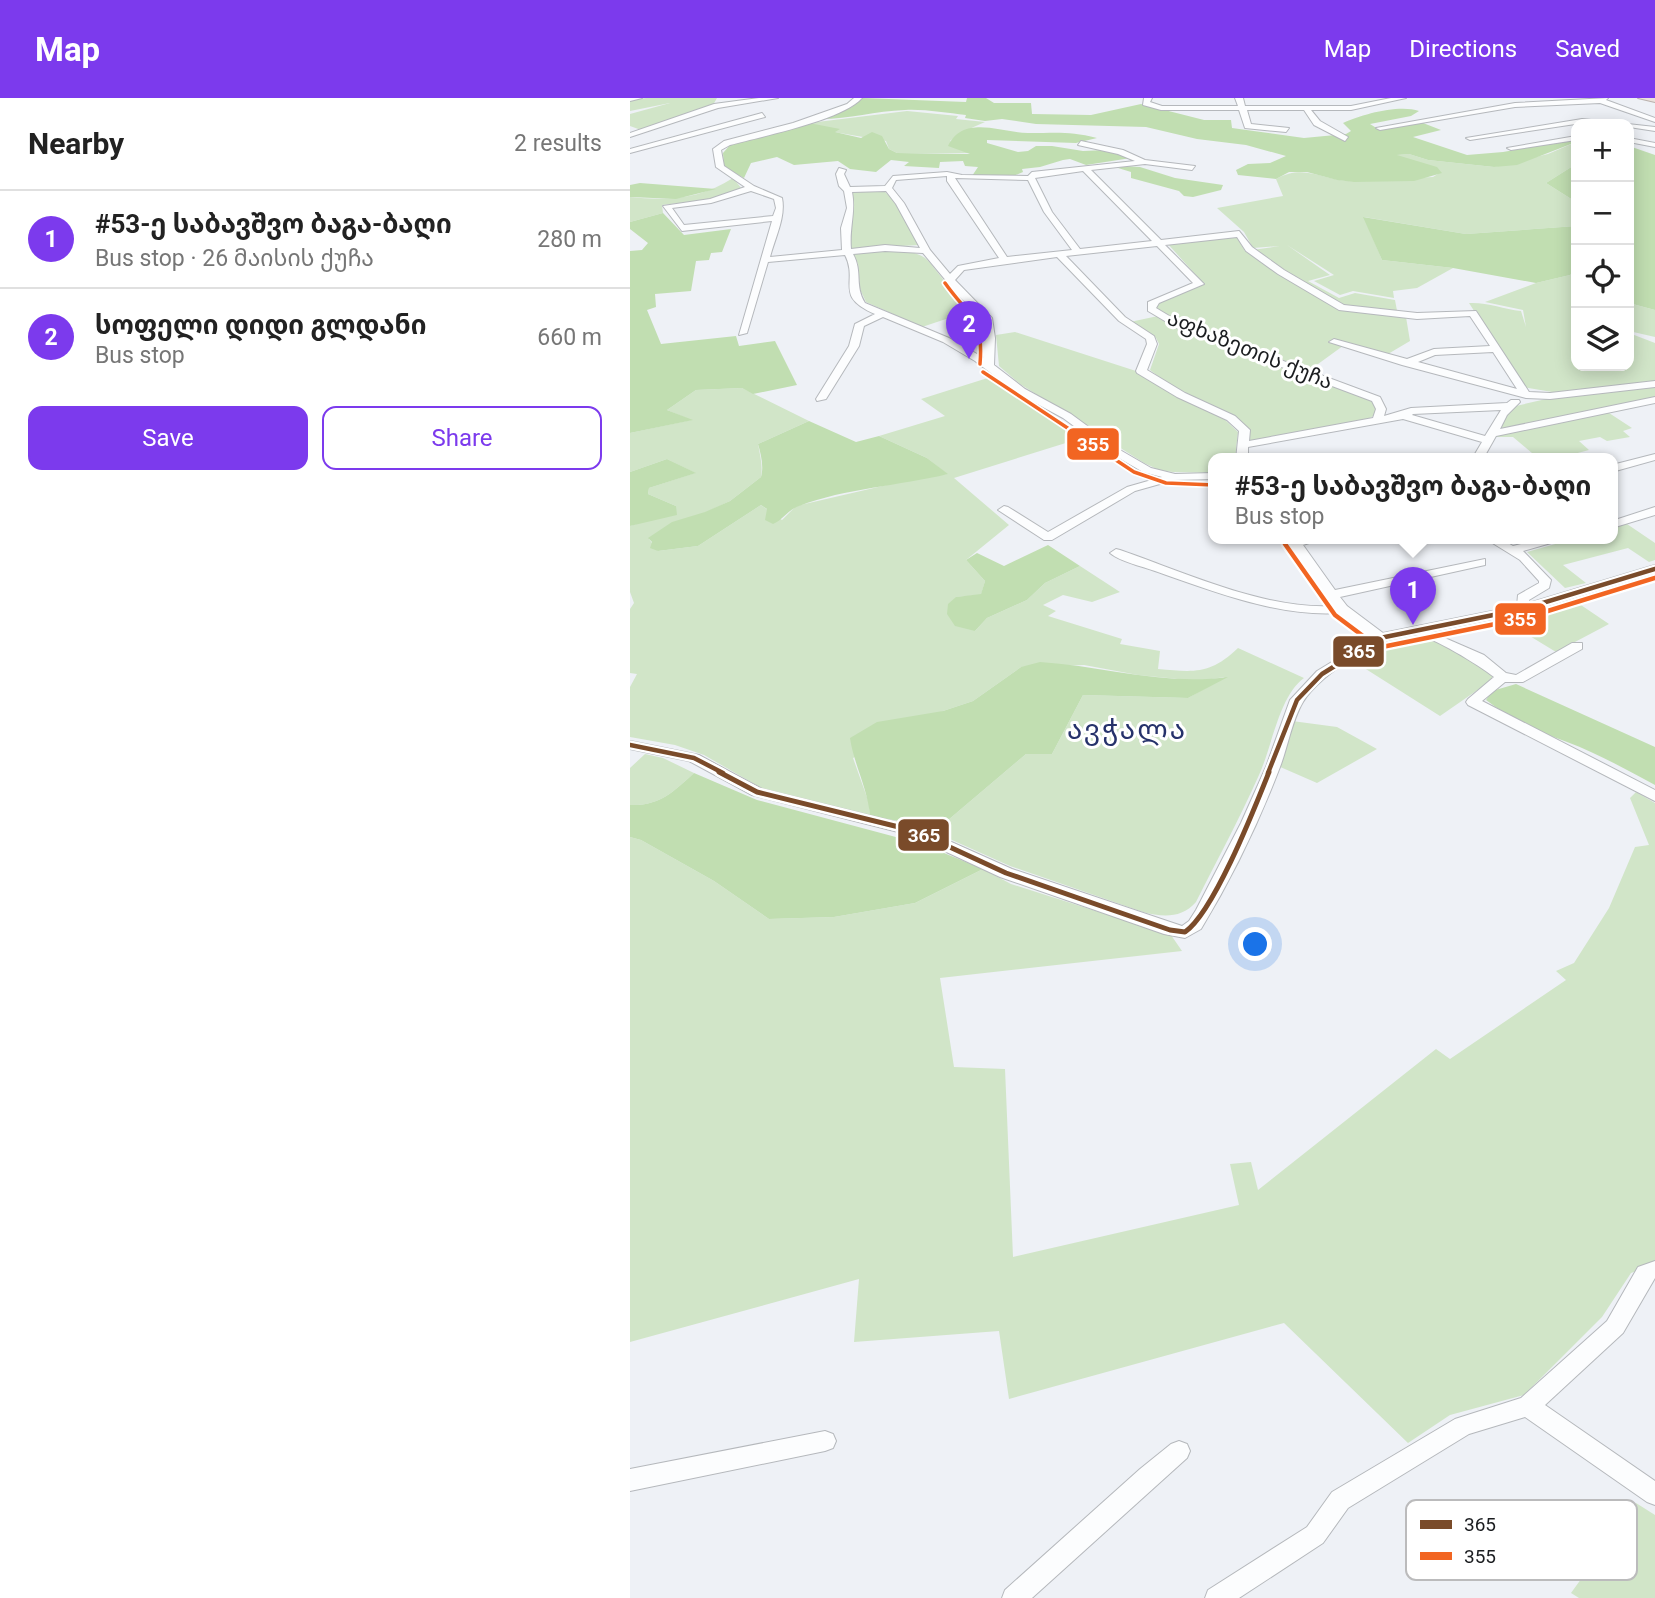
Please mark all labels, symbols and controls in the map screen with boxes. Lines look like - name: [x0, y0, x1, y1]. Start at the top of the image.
- text: Map: [35, 30, 100, 69]
- text: Map: [1324, 35, 1371, 63]
- text: Directions: [1409, 35, 1517, 63]
- text: Saved: [1555, 35, 1620, 63]
- map controls: [1571, 119, 1634, 371]
- button: +: [1571, 119, 1634, 182]
- text: Nearby: [28, 126, 124, 161]
- text: 2 results: [514, 130, 602, 157]
- button: −: [1571, 182, 1634, 245]
- text: #53-ე საბავშვო ბაგა-ბაღი: [95, 209, 452, 239]
- text: 1: [44, 226, 58, 253]
- text: 280 m: [537, 226, 602, 253]
- text: Bus stop · 26 მაისის ქუჩა: [95, 245, 374, 272]
- button: locate: [1571, 245, 1634, 308]
- pin: 2: [946, 301, 992, 359]
- street label: აფხაზეთის ქუჩა: [1164, 306, 1336, 394]
- button: layers: [1571, 308, 1634, 371]
- text: სოფელი დიდი გლდანი: [95, 310, 426, 340]
- text: 2: [44, 324, 58, 351]
- text: 660 m: [537, 324, 602, 351]
- text: Bus stop: [95, 342, 185, 369]
- button: Save: [28, 406, 308, 470]
- button: Share: [322, 406, 602, 470]
- line badge: 355: [1066, 427, 1120, 461]
- text: 355: [1077, 433, 1109, 456]
- popup: [1208, 453, 1618, 544]
- text: #53-ე საბავშვო ბაგა-ბაღი: [1235, 471, 1591, 501]
- text: Bus stop: [1235, 503, 1324, 530]
- pin: 1: [1390, 567, 1436, 625]
- line badge: 355: [1494, 602, 1547, 636]
- text: 355: [1504, 608, 1536, 631]
- line badge: 365: [1332, 635, 1385, 668]
- text: 365: [1343, 640, 1375, 663]
- district label: ავჭალა: [1067, 713, 1187, 746]
- line badge: 365: [897, 818, 950, 852]
- text: 365: [908, 824, 940, 847]
- your location: [1238, 927, 1272, 961]
- legend: [1406, 1500, 1637, 1580]
- text: 365: [1464, 1513, 1496, 1536]
- text: 355: [1464, 1545, 1496, 1568]

